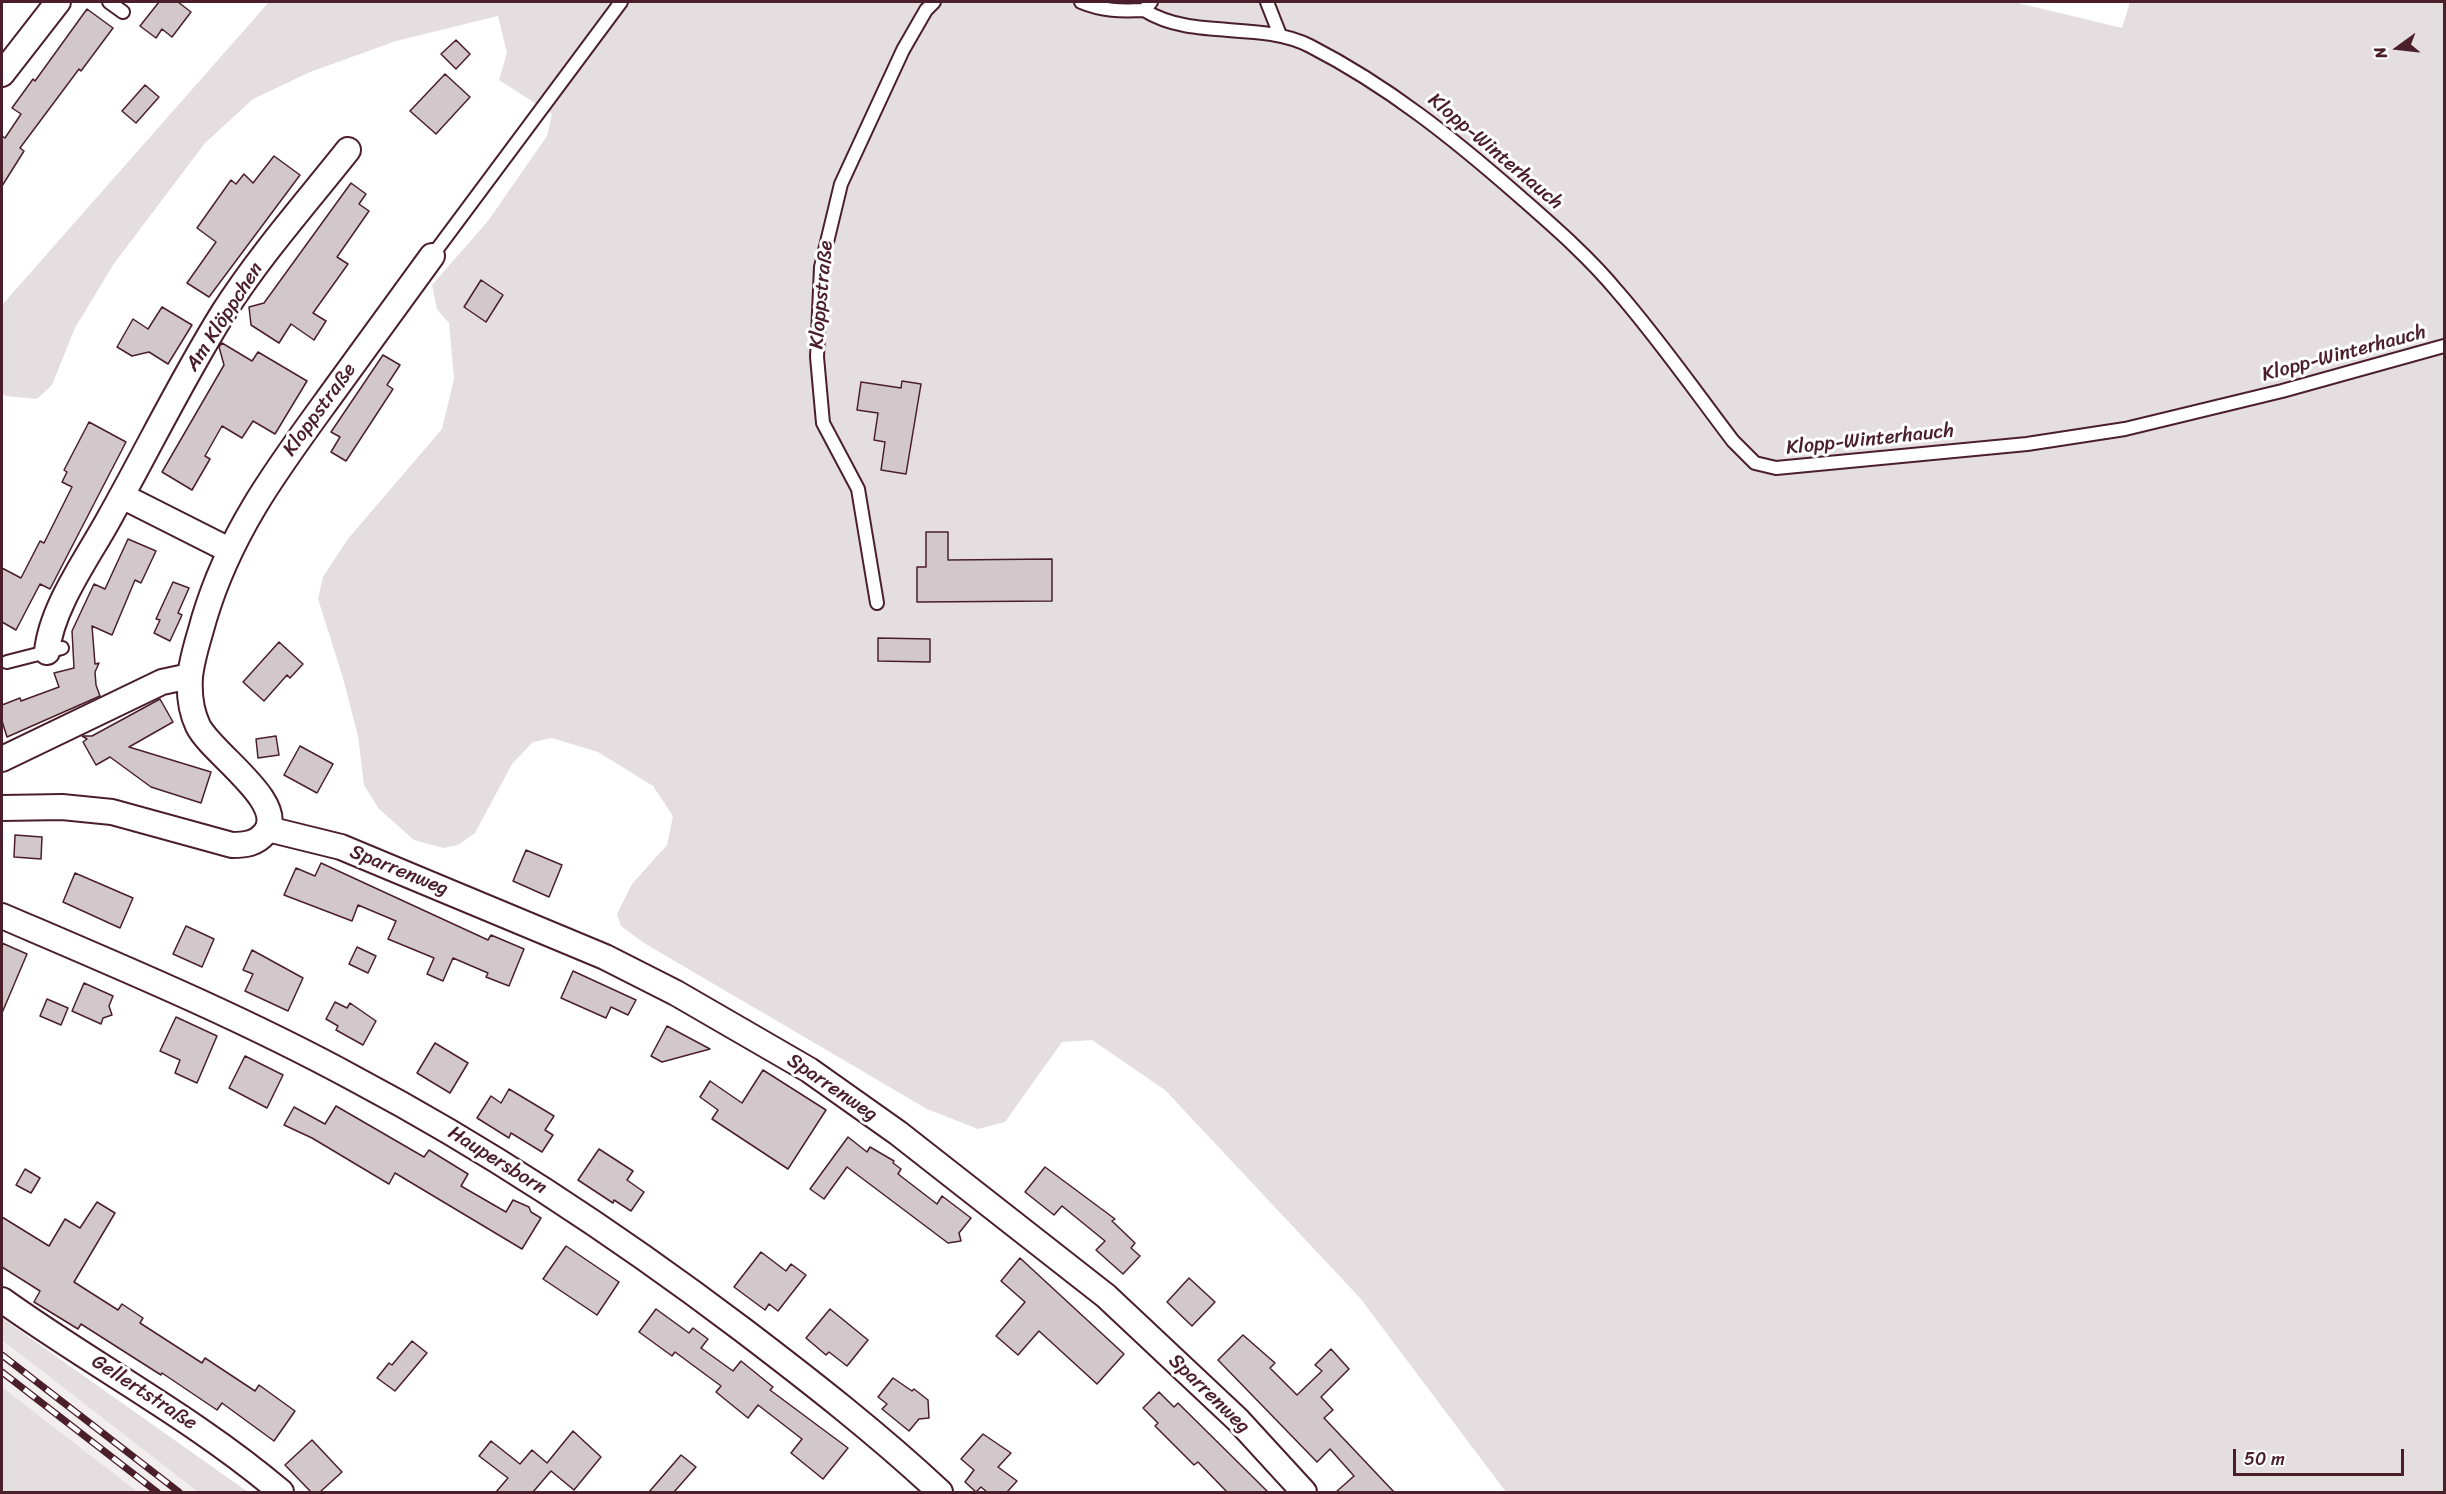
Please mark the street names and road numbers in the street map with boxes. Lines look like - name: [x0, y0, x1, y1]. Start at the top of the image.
- street label: Klopp-Winterhauch: [1423, 89, 1567, 215]
- street label: Kloppstraße: [805, 240, 839, 350]
- street label: Am Klöppchen: [181, 258, 269, 376]
- street label: Klopp-Winterhauch: [2259, 321, 2429, 387]
- street label: Kloppstraße: [278, 359, 362, 461]
- street label: Klopp-Winterhauch: [1785, 419, 1955, 461]
- street label: Sparrenweg: [346, 840, 452, 902]
- street label: Sparrenweg: [782, 1049, 882, 1127]
- street label: Haupersborn: [443, 1121, 551, 1201]
- street label: Sparrenweg: [1163, 1349, 1255, 1439]
- street label: Gellertstraße: [87, 1350, 201, 1436]

